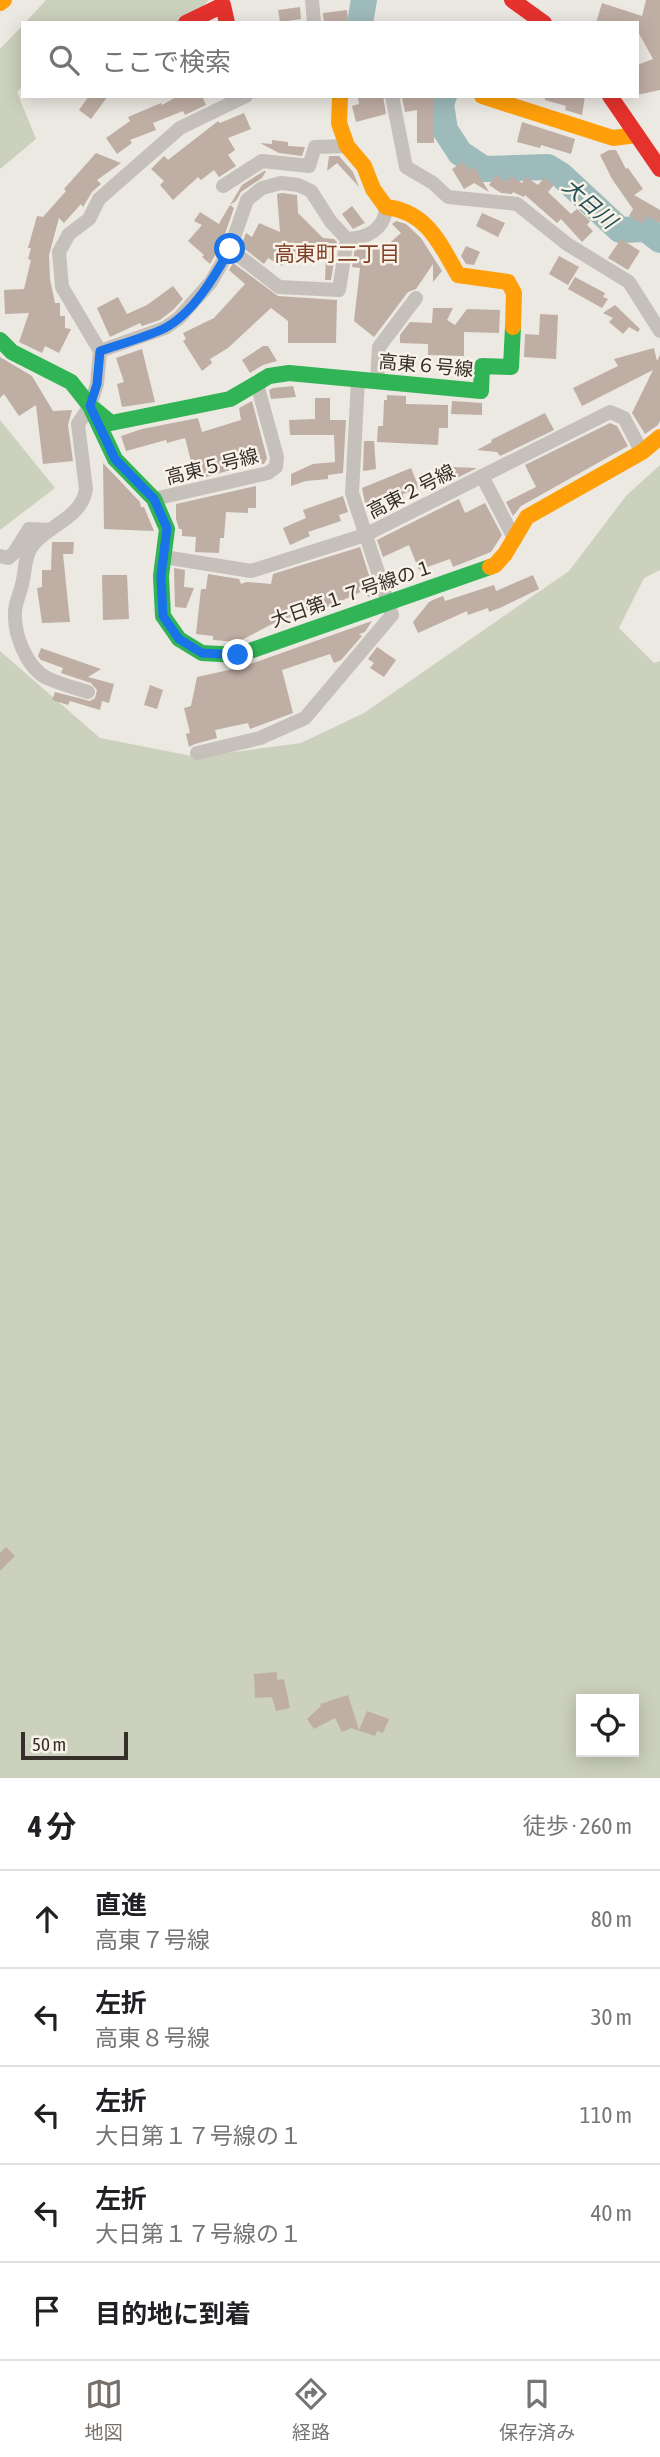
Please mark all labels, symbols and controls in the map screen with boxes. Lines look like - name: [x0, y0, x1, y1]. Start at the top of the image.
- search box: [21, 21, 639, 98]
- icon: search: [45, 41, 83, 79]
- text: ここで検索: [101, 47, 231, 77]
- water label: 大日川: [558, 173, 623, 234]
- route start: [214, 233, 245, 264]
- district label: 高東町二丁目: [274, 241, 400, 265]
- street label: 高東６号線: [378, 350, 474, 380]
- street label: 高東５号線: [163, 444, 261, 488]
- street label: 高東２号線: [364, 460, 458, 522]
- street label: 大日第１７号線の１: [268, 555, 436, 631]
- route end: [222, 639, 253, 670]
- map controls: [576, 1694, 639, 1757]
- button: locate: [576, 1694, 639, 1757]
- scale bar: [21, 1729, 128, 1761]
- text: 50 m: [32, 1733, 66, 1755]
- text: 4 分: [28, 1809, 76, 1843]
- text: 徒歩 · 260 m: [523, 1813, 632, 1839]
- text: 直進: [95, 1890, 147, 1920]
- icon: ahead: [28, 1900, 66, 1938]
- text: 80 m: [591, 1906, 632, 1932]
- text: 高東７号線: [95, 1927, 210, 1953]
- text: 左折: [95, 1988, 147, 2018]
- icon: left: [28, 1998, 66, 2036]
- text: 30 m: [591, 2004, 632, 2030]
- text: 高東８号線: [95, 2025, 210, 2051]
- text: 左折: [95, 2086, 147, 2116]
- icon: left: [28, 2096, 66, 2134]
- text: 110 m: [580, 2102, 632, 2128]
- text: 大日第１７号線の１: [95, 2123, 302, 2149]
- text: 左折: [95, 2184, 147, 2214]
- icon: left: [28, 2194, 66, 2232]
- text: 40 m: [591, 2200, 632, 2226]
- text: 大日第１７号線の１: [95, 2221, 302, 2247]
- icon: arrive: [28, 2292, 66, 2330]
- text: 目的地に到着: [95, 2299, 251, 2329]
- tab: 地図: [85, 2375, 123, 2444]
- tab: 経路: [292, 2375, 330, 2444]
- tab: 保存済み: [499, 2375, 575, 2444]

